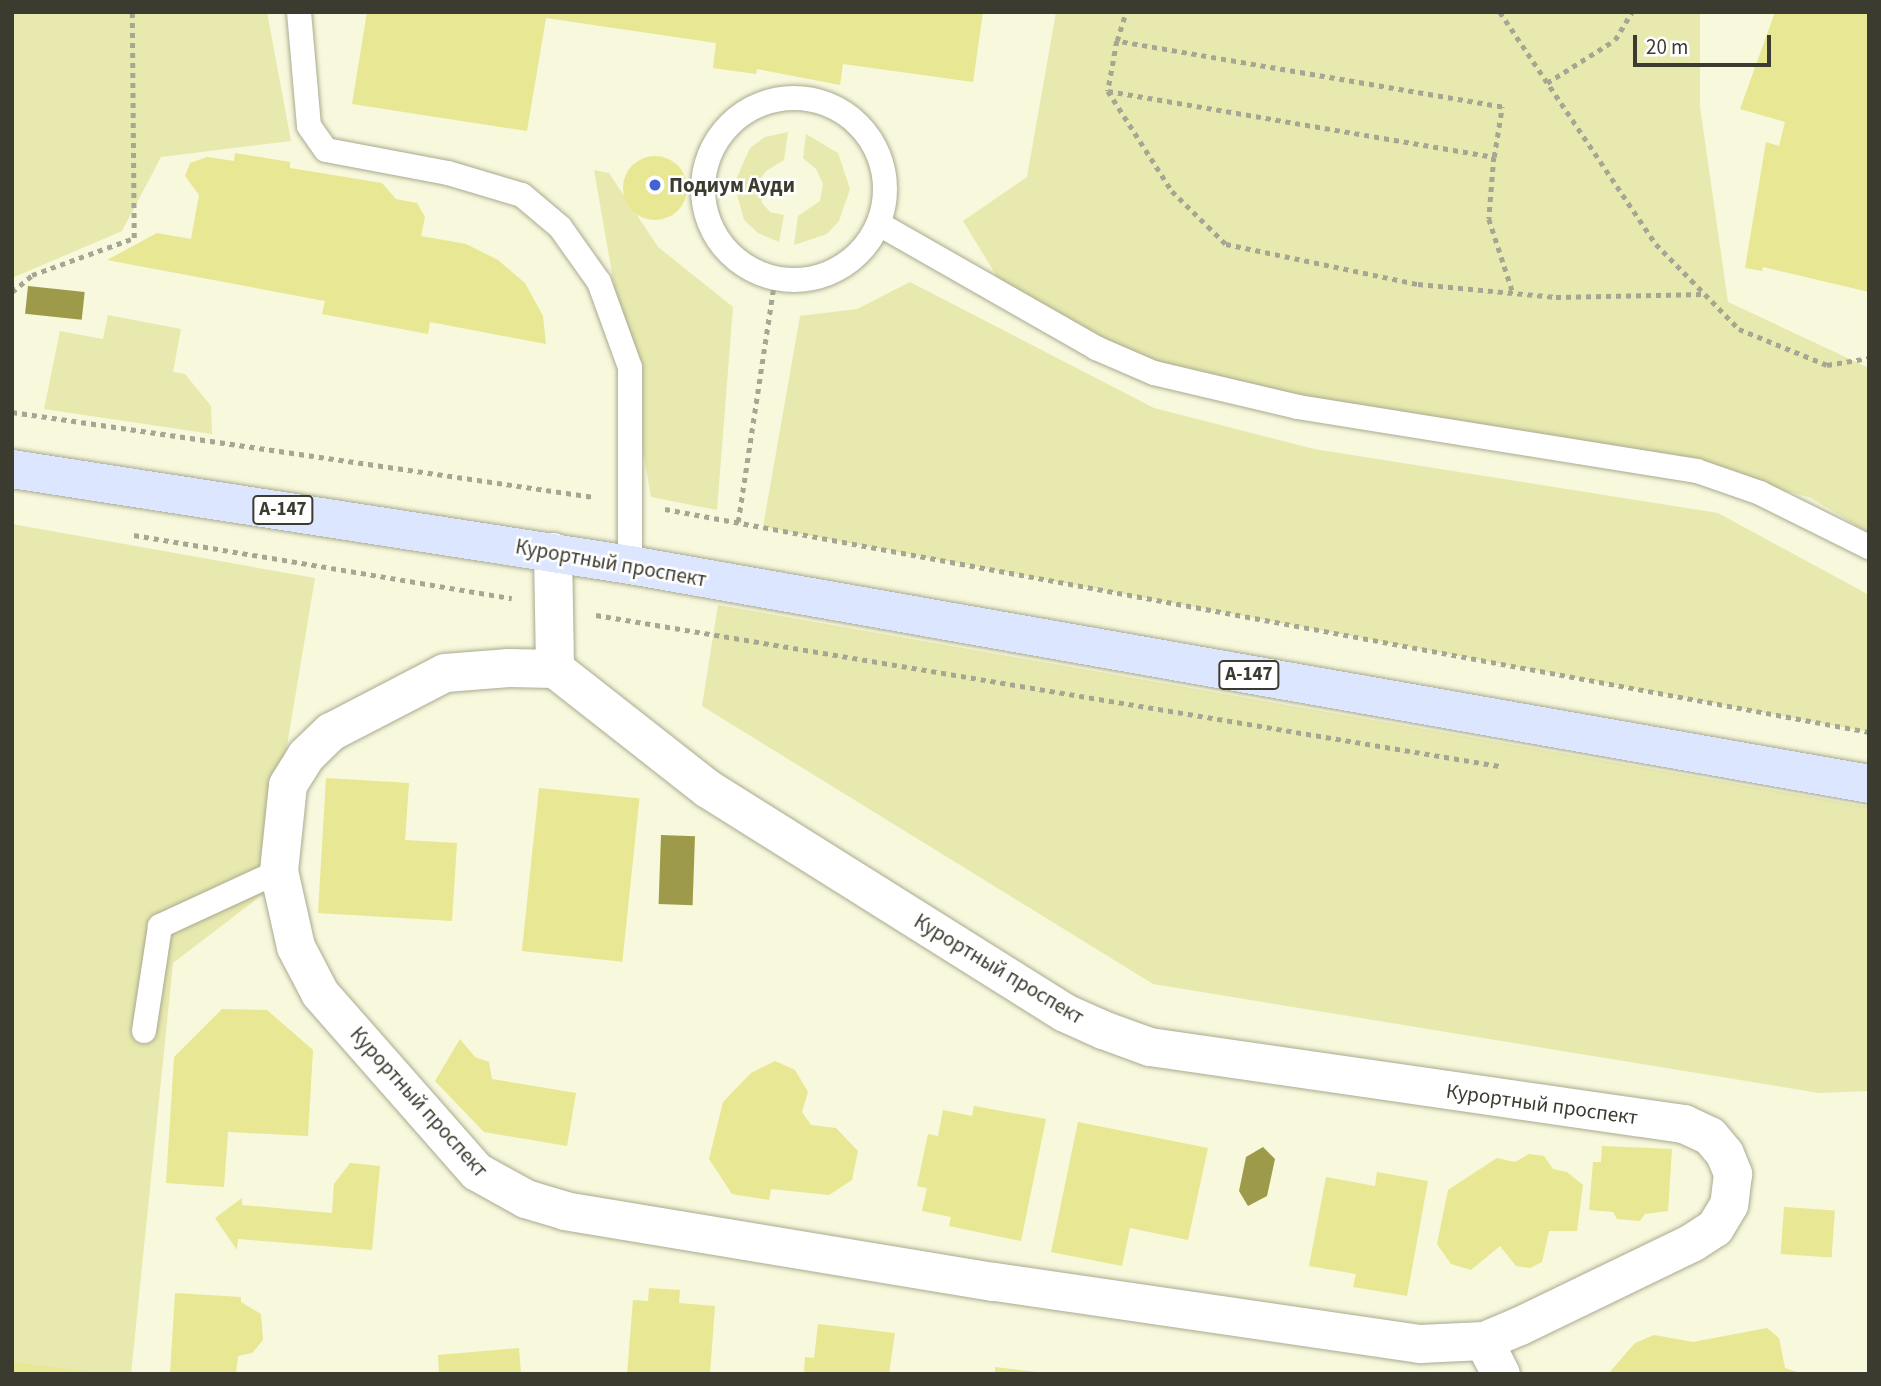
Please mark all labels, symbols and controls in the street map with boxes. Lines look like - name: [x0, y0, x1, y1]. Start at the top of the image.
- scale bar: [1636, 21, 1774, 65]
- text: 20 m: [1646, 32, 1688, 62]
- place label: Подиум Ауди: [669, 172, 795, 198]
- marker: Подиум Ауди: [647, 177, 663, 193]
- road number: А-147: [252, 495, 314, 526]
- street label: Курортный проспект: [514, 534, 708, 592]
- road number: А-147: [1218, 660, 1280, 690]
- street label: Курортный проспект: [910, 908, 1088, 1030]
- street label: Курортный проспект: [345, 1022, 493, 1182]
- street label: Курортный проспект: [1444, 1078, 1640, 1130]

